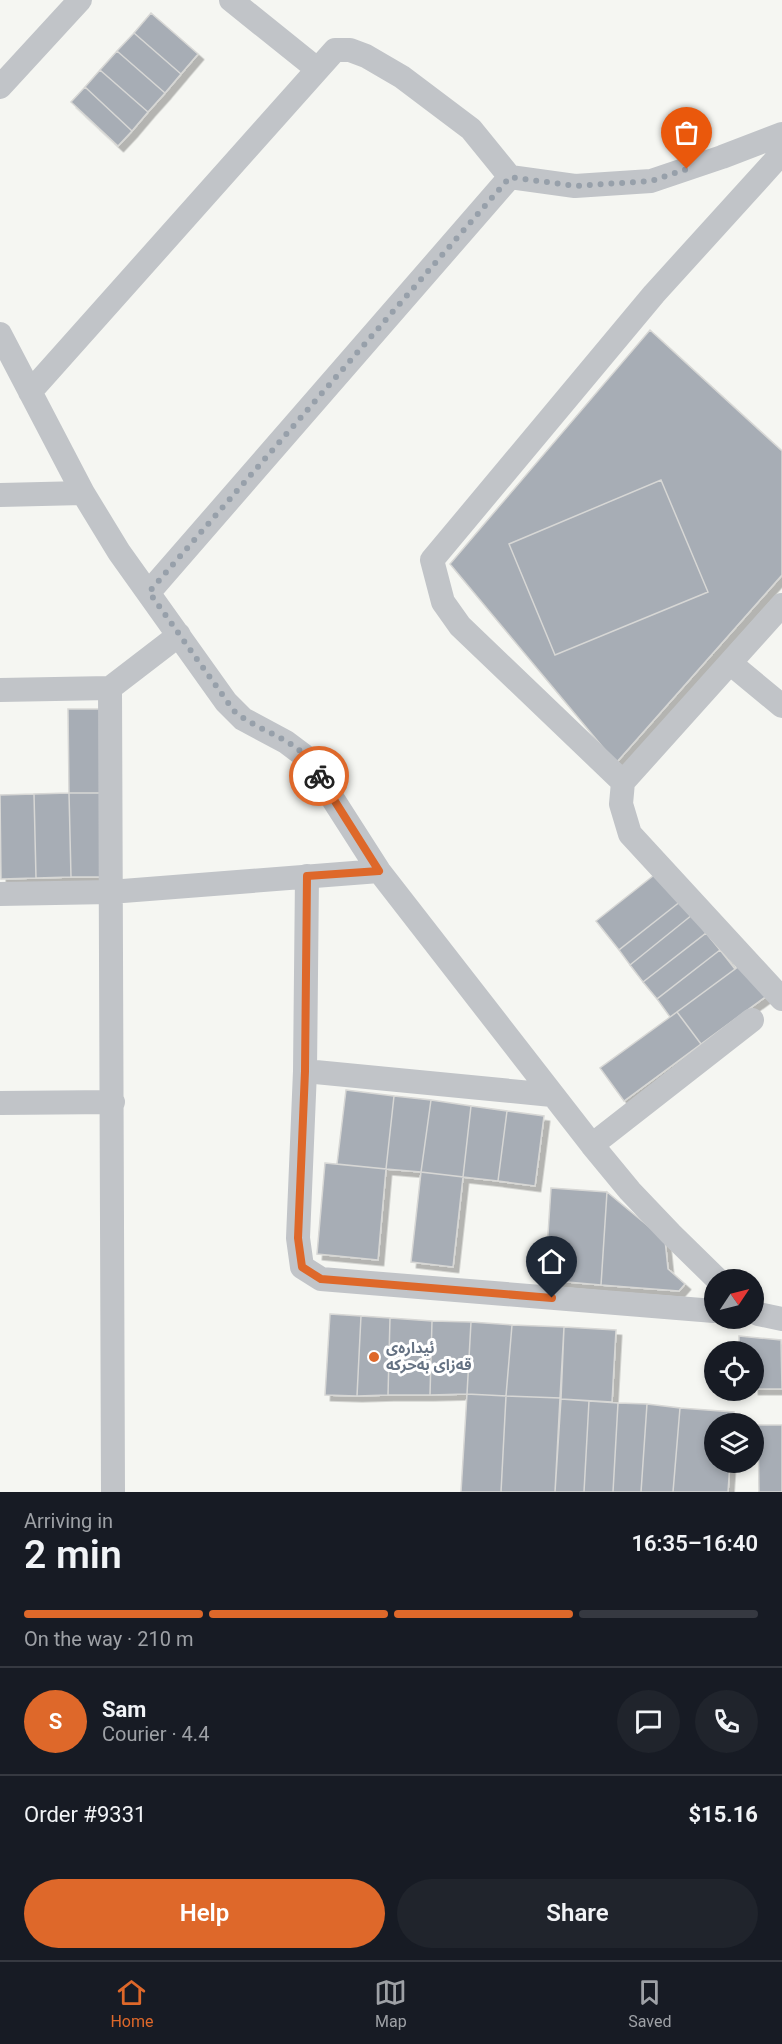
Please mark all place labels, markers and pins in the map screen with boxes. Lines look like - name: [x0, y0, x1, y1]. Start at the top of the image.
- pin: [661, 107, 712, 169]
- pin: [526, 1236, 577, 1298]
- place label: ئیدارەی قەزای بەحرکە: [386, 1339, 472, 1374]
- marker: ئیدارەی قەزای بەحرکە: [367, 1350, 381, 1364]

